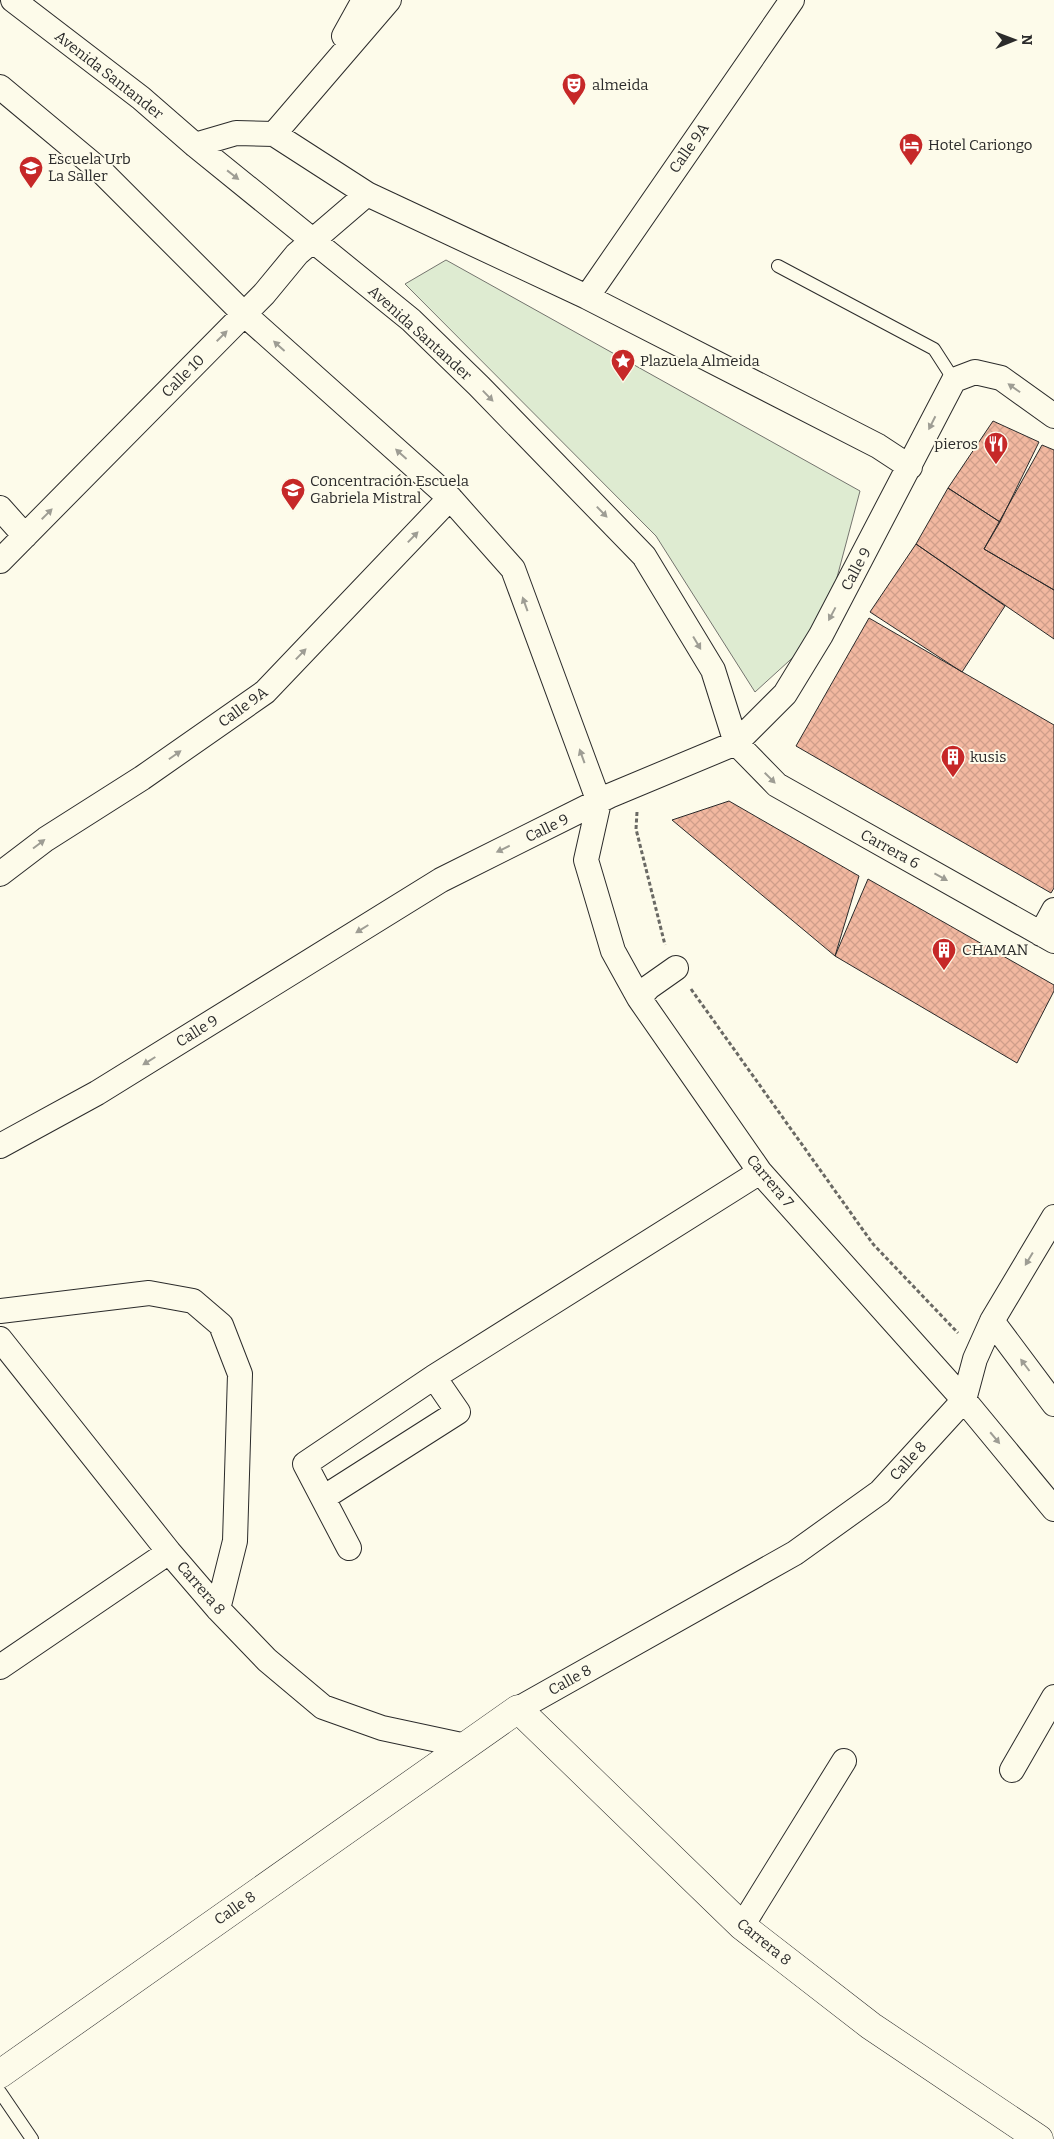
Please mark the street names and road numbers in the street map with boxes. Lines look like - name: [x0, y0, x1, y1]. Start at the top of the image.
- street label: Avenida Santander: [51, 27, 167, 123]
- street label: Calle 9A: [665, 119, 713, 176]
- street label: Avenida Santander: [365, 282, 476, 384]
- street label: Calle 10: [158, 351, 208, 401]
- street label: Calle 9: [837, 544, 875, 594]
- street label: Calle 9A: [215, 683, 272, 731]
- street label: Calle 9: [522, 810, 572, 846]
- street label: Carrera 6: [857, 825, 923, 873]
- street label: Calle 9: [173, 1011, 221, 1051]
- street label: Carrera 7: [743, 1151, 798, 1211]
- street label: Calle 8: [886, 1438, 930, 1484]
- street label: Carrera 8: [173, 1558, 229, 1618]
- street label: Calle 8: [545, 1661, 595, 1699]
- street label: Calle 8: [211, 1887, 259, 1929]
- street label: Carrera 8: [733, 1915, 795, 1969]

